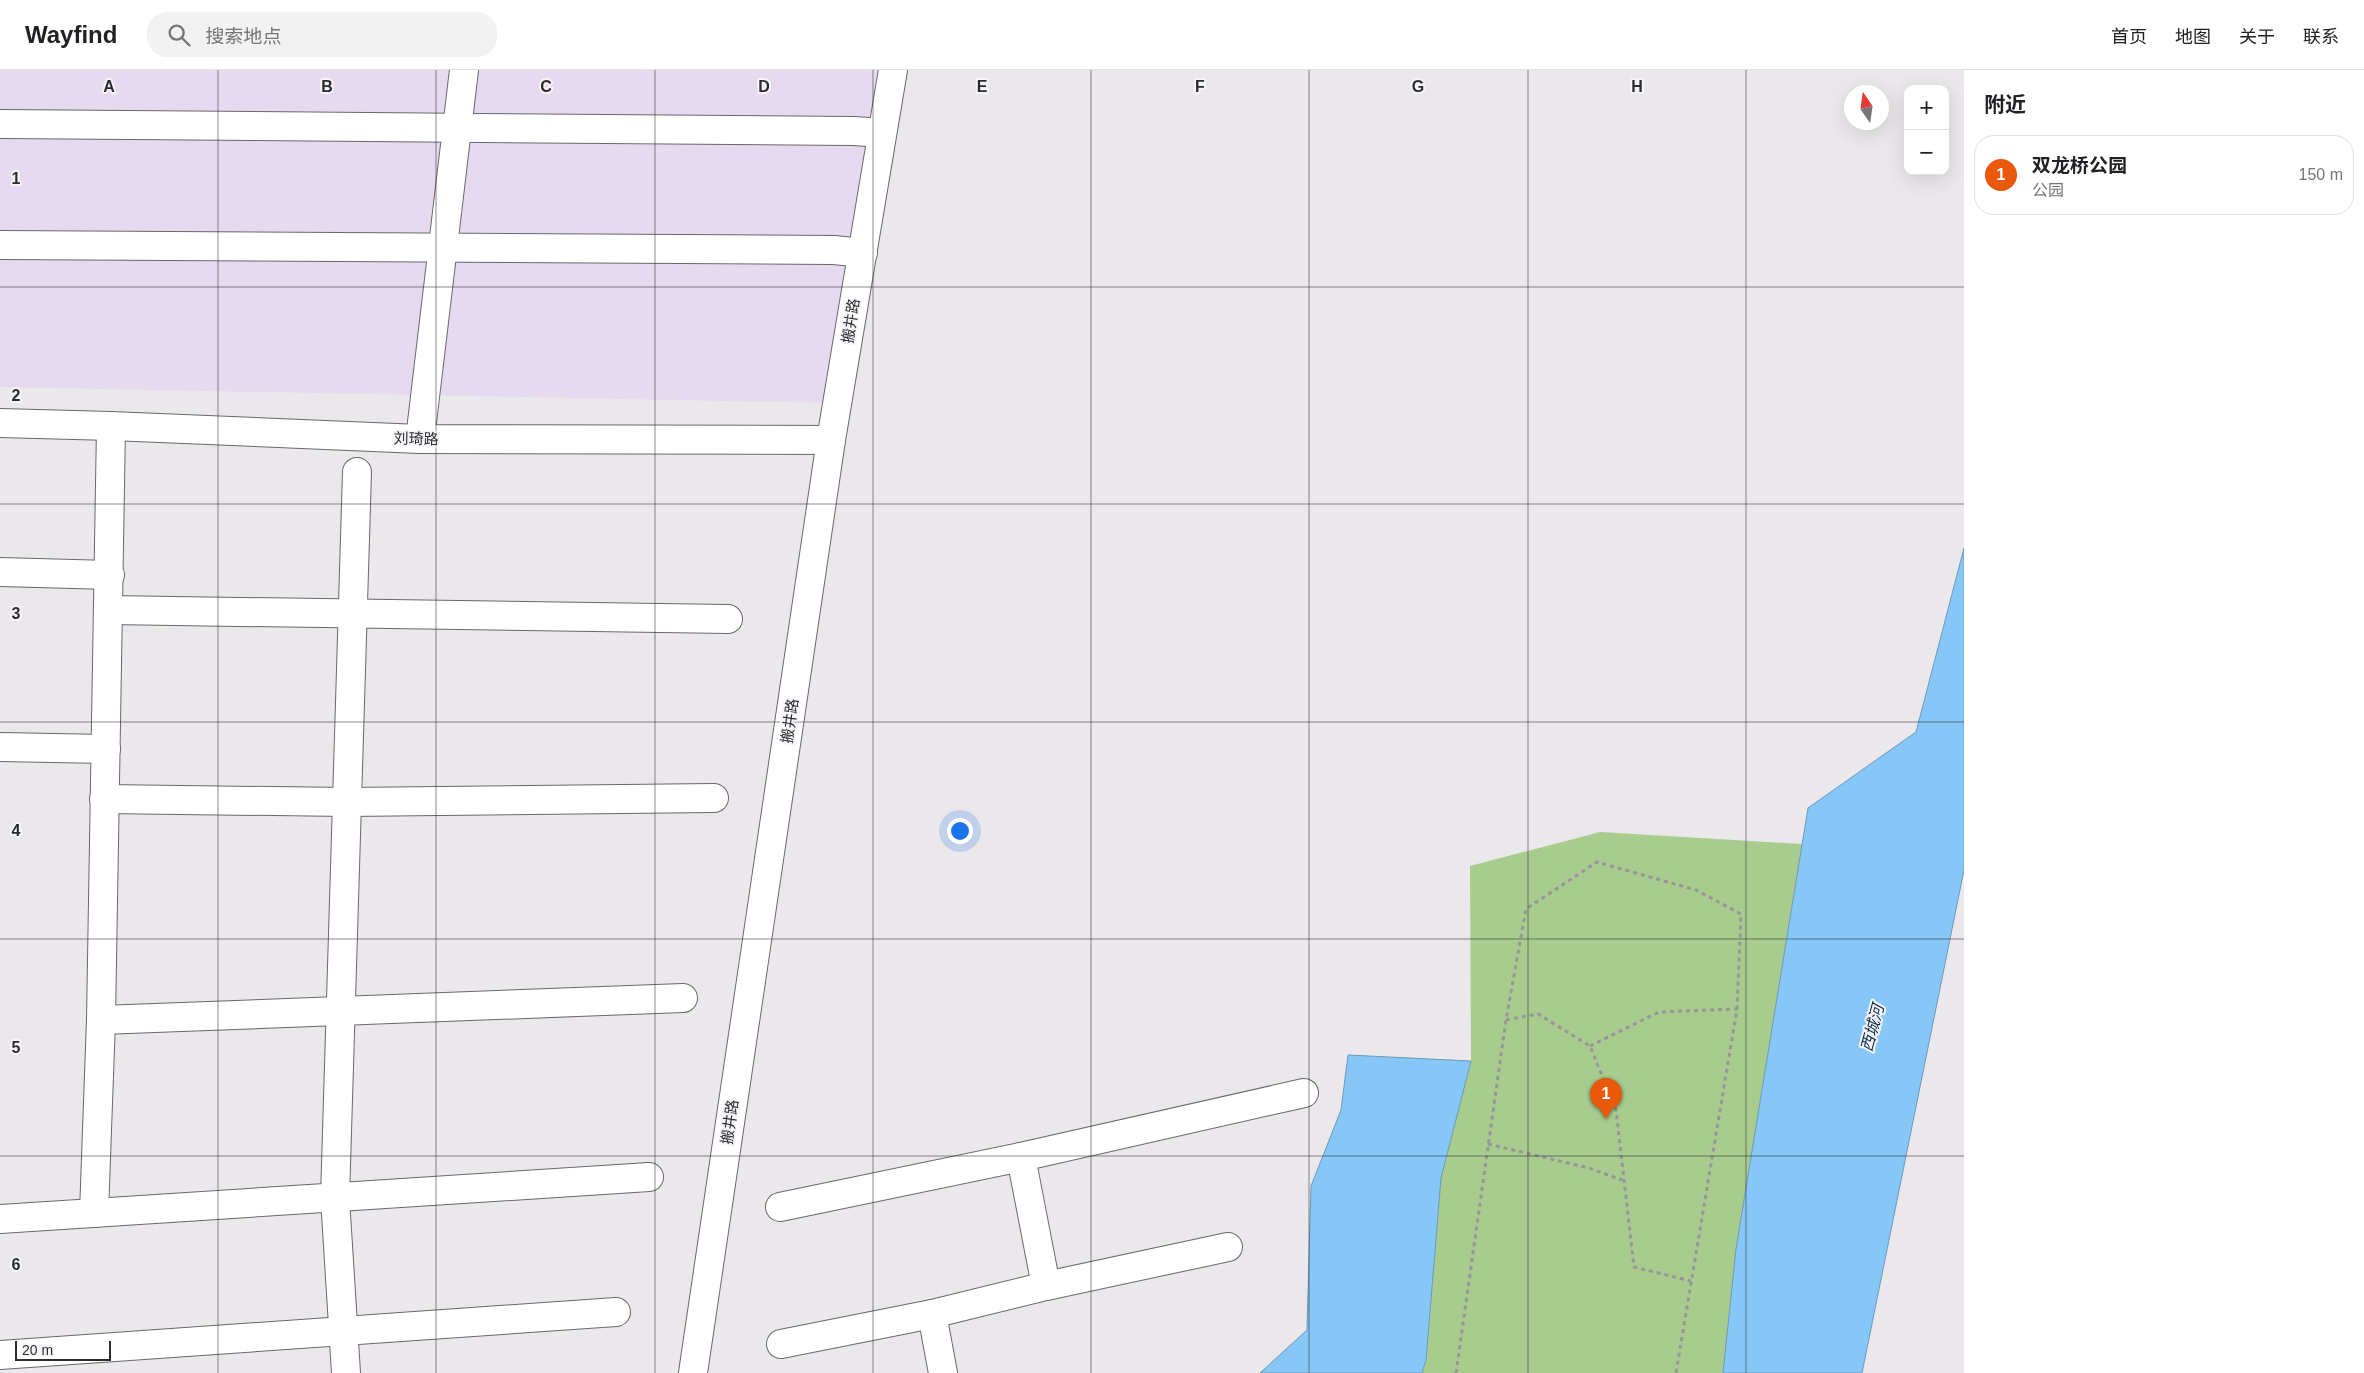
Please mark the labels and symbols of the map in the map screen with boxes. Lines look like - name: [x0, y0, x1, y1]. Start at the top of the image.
- text: A: [103, 78, 115, 95]
- text: B: [321, 78, 333, 95]
- text: C: [540, 78, 552, 95]
- text: D: [758, 78, 770, 95]
- text: E: [977, 78, 988, 95]
- text: F: [1195, 78, 1205, 95]
- text: G: [1412, 78, 1424, 95]
- text: H: [1631, 78, 1643, 95]
- north arrow: [1844, 85, 1889, 130]
- text: 1: [12, 170, 21, 187]
- street label: 搬井路: [839, 297, 862, 344]
- text: 2: [12, 387, 21, 404]
- street label: 刘琦路: [393, 430, 439, 447]
- text: 3: [12, 605, 21, 622]
- street label: 搬井路: [778, 697, 801, 744]
- your location: [947, 818, 973, 844]
- text: 4: [12, 822, 21, 839]
- water label: 西城河: [1858, 1000, 1888, 1054]
- text: 5: [12, 1039, 21, 1056]
- pin: 1: [1590, 1078, 1622, 1119]
- street label: 搬井路: [718, 1098, 741, 1145]
- text: 6: [12, 1256, 21, 1273]
- scale bar: [15, 1338, 111, 1361]

